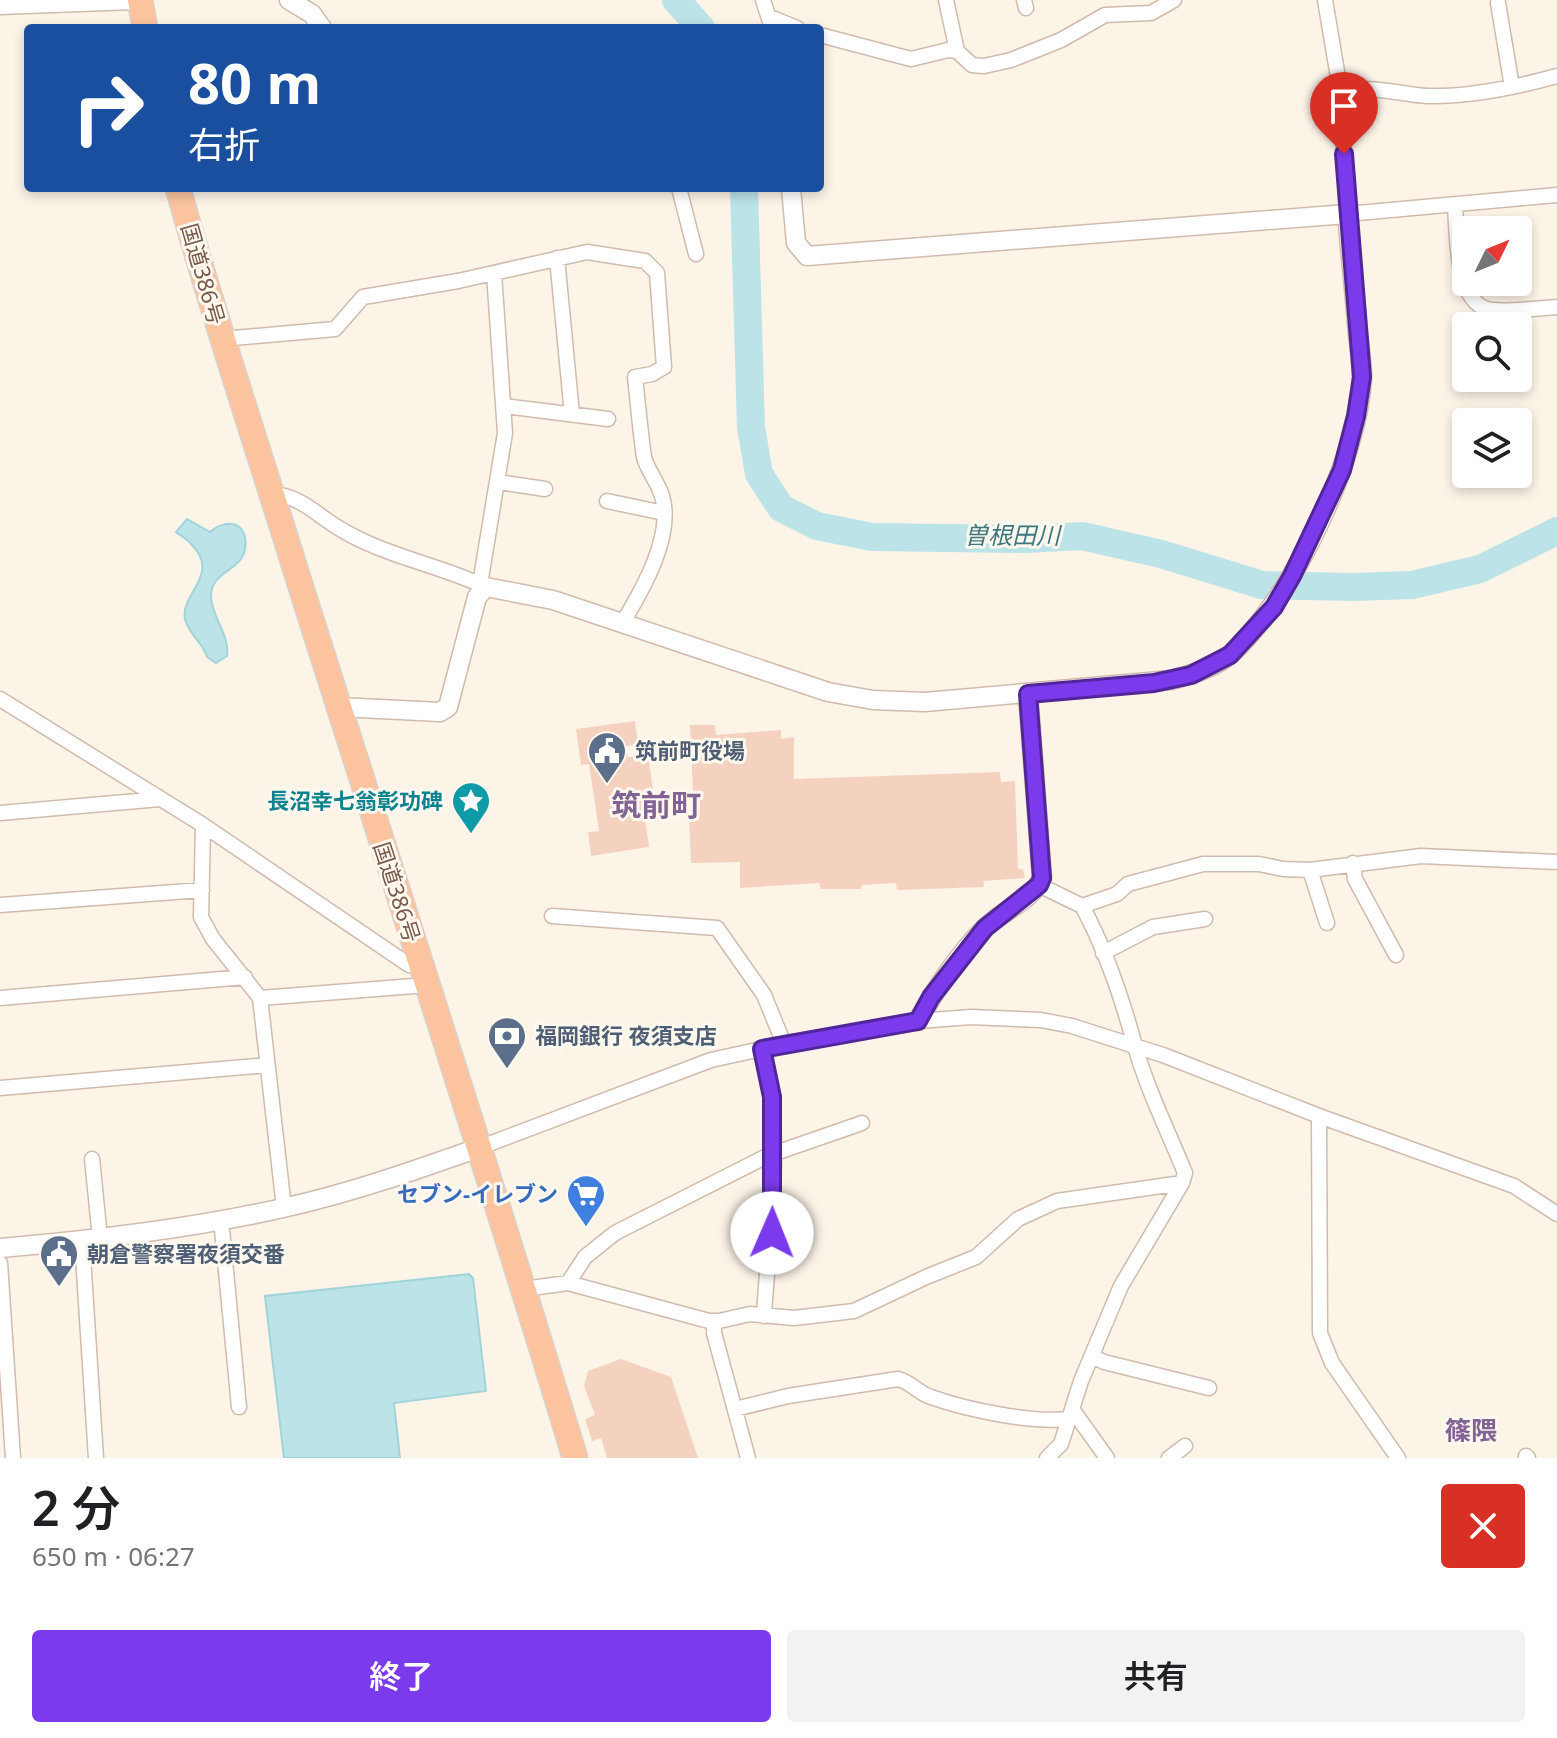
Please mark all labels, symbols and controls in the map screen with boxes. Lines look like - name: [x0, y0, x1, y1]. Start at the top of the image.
- text: 80 m: [188, 44, 321, 120]
- icon: right: [56, 56, 160, 160]
- pin: [1310, 72, 1378, 154]
- icon: arrive: [1322, 84, 1366, 128]
- text: 右折: [188, 120, 260, 169]
- north arrow: [1452, 216, 1532, 296]
- map controls: [1452, 216, 1532, 488]
- street label: 国道386号: [175, 220, 233, 328]
- button: search: [1452, 312, 1532, 392]
- button: layers: [1452, 408, 1532, 488]
- water label: 曽根田川: [964, 518, 1063, 551]
- public building icon: 筑前町役場: [586, 730, 628, 785]
- place label: 筑前町役場: [635, 735, 745, 765]
- place icon: 長沼幸七翁彰功碑: [450, 780, 492, 835]
- district label: 筑前町: [611, 784, 701, 825]
- place label: 長沼幸七翁彰功碑: [267, 785, 443, 815]
- street label: 国道386号: [368, 838, 428, 946]
- bank icon: 福岡銀行 夜須支店: [486, 1015, 528, 1070]
- place label: 福岡銀行 夜須支店: [535, 1020, 717, 1050]
- supermarket icon: セブン-イレブン: [565, 1173, 607, 1228]
- place label: セブン-イレブン: [397, 1178, 558, 1208]
- position arrow: [730, 1191, 814, 1275]
- public building icon: 朝倉警察署夜須交番: [38, 1233, 80, 1288]
- place label: 朝倉警察署夜須交番: [87, 1238, 285, 1268]
- district label: 篠隈: [1445, 1412, 1497, 1448]
- text: 2 分: [32, 1475, 120, 1540]
- button: close: [1441, 1484, 1525, 1568]
- text: 650 m · 06:27: [32, 1538, 195, 1574]
- button: 終了: [32, 1630, 771, 1722]
- button: 共有: [787, 1630, 1525, 1722]

